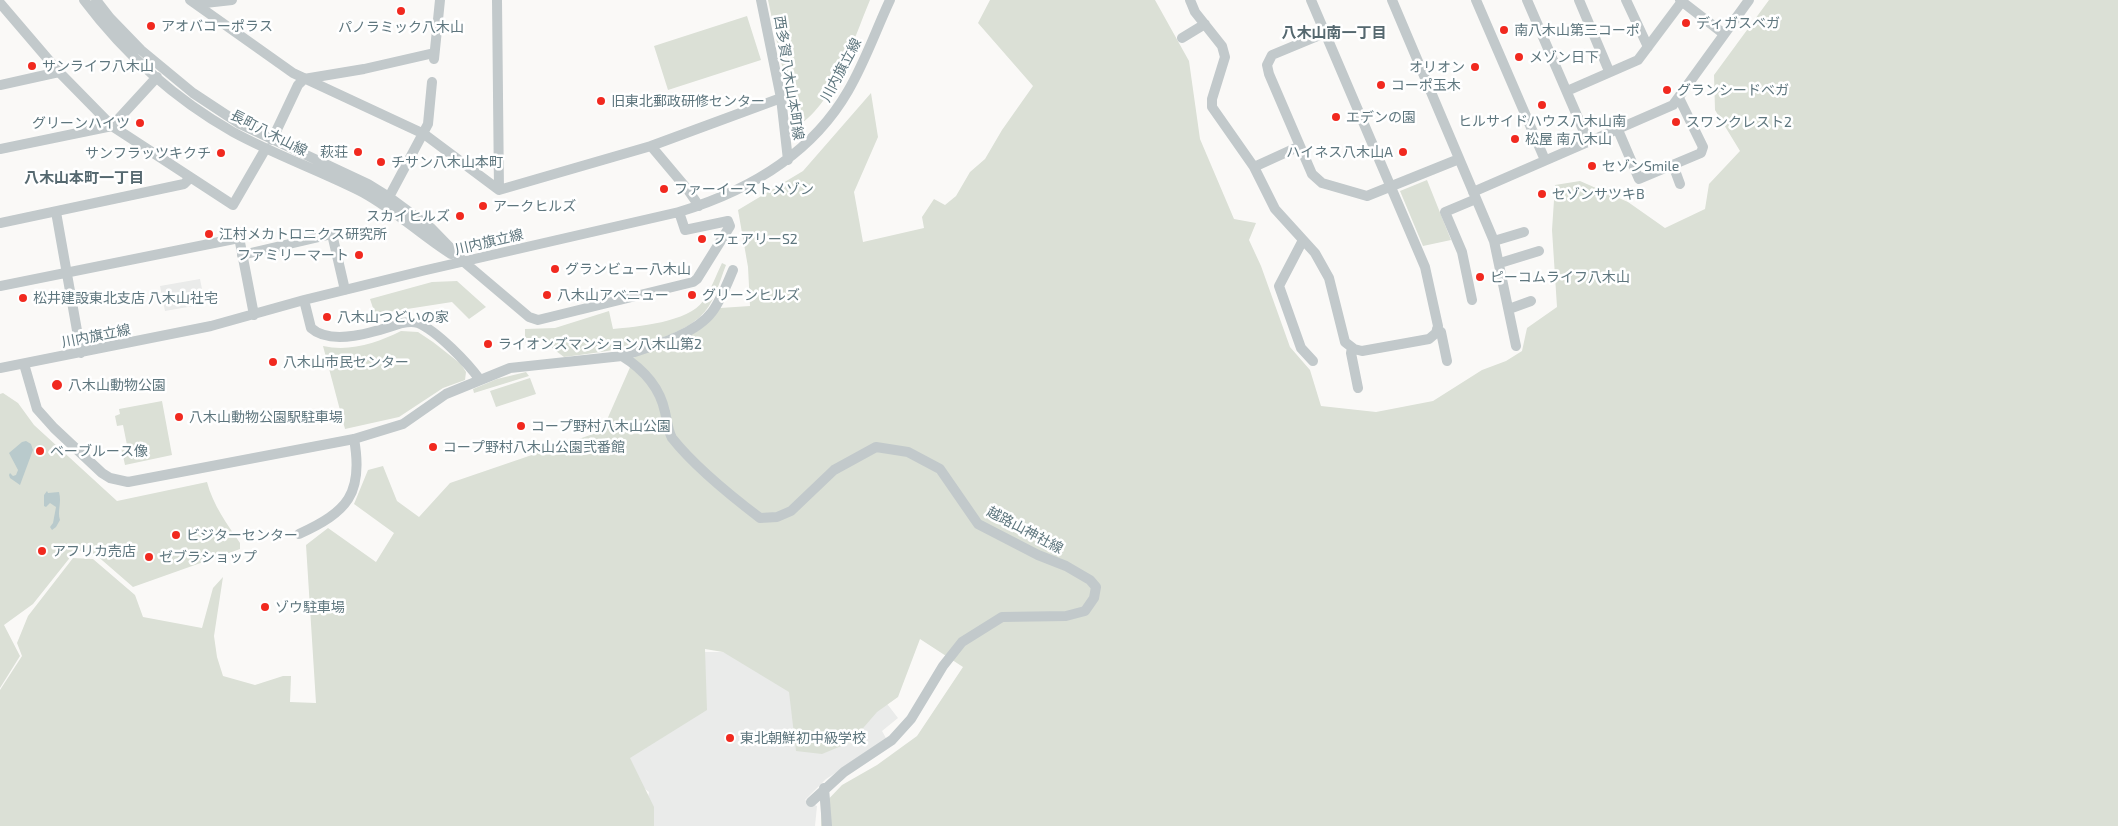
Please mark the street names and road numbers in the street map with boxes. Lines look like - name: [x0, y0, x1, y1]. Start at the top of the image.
- street label: 西多賀八木山本町線: [771, 14, 807, 142]
- street label: 川内旗立線: [817, 35, 865, 105]
- street label: 長町八木山線: [228, 106, 310, 160]
- street label: 川内旗立線: [453, 226, 525, 258]
- street label: 川内旗立線: [60, 321, 132, 351]
- street label: 越路山神社線: [984, 503, 1066, 557]

